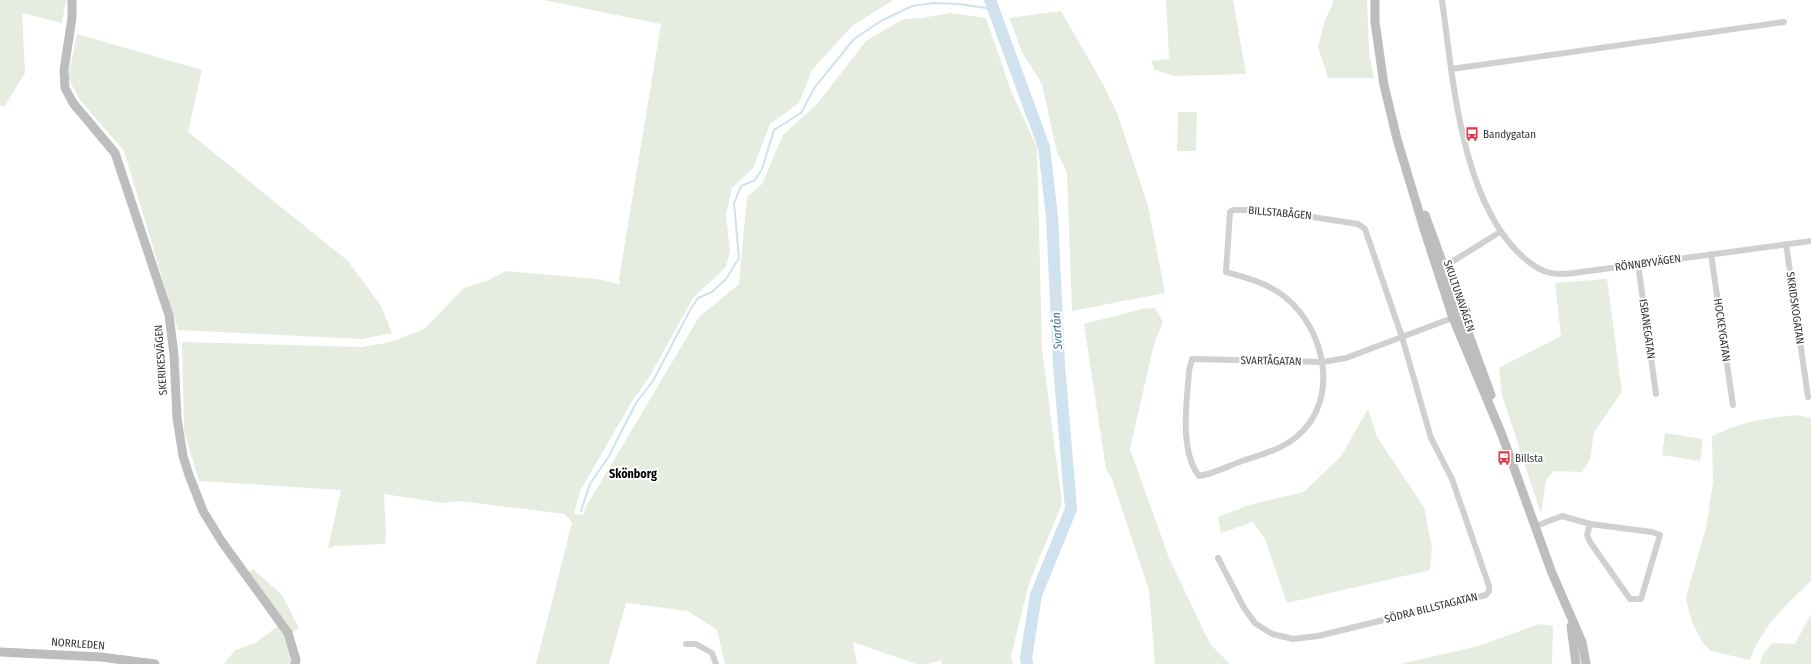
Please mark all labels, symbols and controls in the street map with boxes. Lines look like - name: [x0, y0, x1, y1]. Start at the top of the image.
- bus stop icon: Bandygatan: [1464, 126, 1480, 142]
- place label: Bandygatan: [1483, 128, 1536, 141]
- street label: BILLSTABÅGEN: [1248, 203, 1312, 222]
- street label: RÖNNBYVÄGEN: [1614, 252, 1682, 274]
- street label: SKULTUNAVÄGEN: [1441, 259, 1477, 333]
- street label: SKRIDSKOGATAN: [1783, 271, 1807, 345]
- street label: ISBANEGATAN: [1636, 298, 1658, 360]
- street label: HOCKEYGATAN: [1711, 298, 1733, 362]
- water label: Svartån: [1049, 312, 1065, 351]
- street label: SKERIKESVÄGEN: [152, 324, 170, 396]
- street label: SVARTÅGATAN: [1240, 353, 1302, 368]
- bus stop icon: Billsta: [1496, 450, 1512, 466]
- place label: Billsta: [1515, 452, 1543, 465]
- district label: Skönborg: [609, 467, 657, 481]
- street label: SÖDRA BILLSTAGATAN: [1383, 590, 1479, 626]
- street label: NORRLEDEN: [51, 636, 105, 652]

